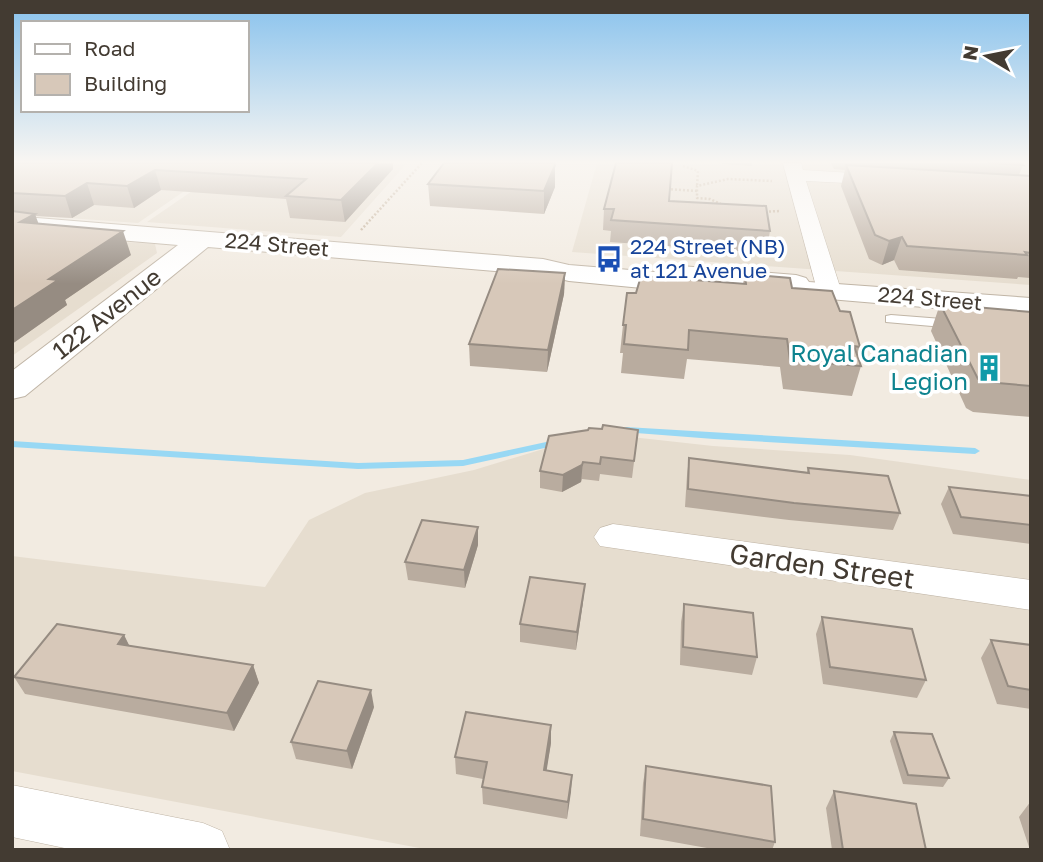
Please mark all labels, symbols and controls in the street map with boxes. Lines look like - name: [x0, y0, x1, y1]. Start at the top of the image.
- legend: [21, 21, 248, 112]
- north arrow: [952, 21, 1022, 91]
- text: Road: [84, 35, 135, 61]
- text: N: [957, 44, 982, 62]
- text: Building: [84, 70, 167, 96]
- street label: 224 Street: [224, 226, 330, 262]
- place label: 224 Street (NB) at 121 Avenue: [630, 233, 786, 283]
- bus stop icon: 224 Street (NB) at 121 Avenue: [594, 244, 624, 274]
- street label: 122 Avenue: [46, 261, 166, 364]
- street label: 224 Street: [877, 280, 983, 316]
- place label: Royal Canadian Legion: [790, 338, 968, 395]
- building icon: Royal Canadian Legion: [974, 353, 1004, 383]
- street label: Garden Street: [727, 536, 917, 595]

